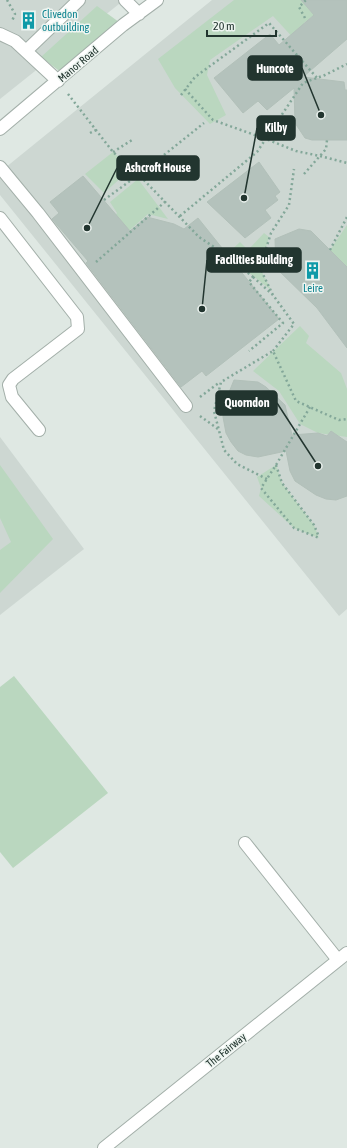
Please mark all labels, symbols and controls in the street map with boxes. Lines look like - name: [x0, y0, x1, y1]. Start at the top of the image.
- place label: Clivedon outbuilding: [42, 8, 90, 33]
- building icon: Clivedon outbuilding: [19, 10, 39, 30]
- scale bar: [207, 12, 276, 38]
- text: 20 m: [213, 19, 235, 33]
- street label: Manor Road: [55, 44, 101, 84]
- callout: Huncote: [248, 56, 302, 80]
- text: Huncote: [256, 62, 294, 76]
- callout: Kilby: [257, 116, 295, 140]
- text: Kilby: [265, 121, 287, 135]
- callout: Ashcroft House: [117, 156, 199, 180]
- text: Ashcroft House: [124, 161, 192, 175]
- callout: Facilities Building: [207, 248, 301, 272]
- text: Facilities Building: [215, 253, 294, 267]
- building icon: Leire: [303, 260, 323, 280]
- place label: Leire: [303, 282, 323, 294]
- callout: Quorndon: [216, 391, 277, 415]
- text: Quorndon: [225, 396, 270, 410]
- street label: The Fairway: [204, 1030, 249, 1070]

